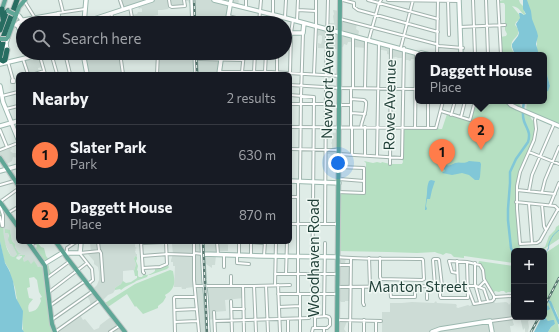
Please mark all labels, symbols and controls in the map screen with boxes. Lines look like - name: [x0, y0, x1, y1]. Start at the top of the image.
- search box: [16, 16, 292, 60]
- street label: Newport Avenue: [317, 25, 337, 139]
- icon: search: [30, 27, 52, 49]
- text: Search here: [62, 29, 141, 47]
- popup: [415, 52, 547, 104]
- street label: Rowe Avenue: [379, 59, 399, 151]
- text: Daggett House: [430, 61, 532, 79]
- text: Place: [430, 79, 461, 95]
- text: Nearby: [32, 88, 89, 109]
- text: 2 results: [227, 90, 276, 106]
- pin: 2: [468, 117, 494, 150]
- text: Slater Park: [70, 138, 147, 156]
- pin: 1: [429, 139, 455, 172]
- text: 1: [42, 147, 48, 163]
- text: 630 m: [238, 147, 276, 163]
- your location: [328, 153, 348, 173]
- text: Park: [70, 156, 97, 172]
- text: Daggett House: [70, 198, 172, 216]
- street label: Woodhaven Road: [304, 199, 322, 317]
- text: 2: [41, 207, 49, 223]
- text: 870 m: [239, 207, 276, 223]
- text: Place: [70, 216, 102, 232]
- map controls: [511, 248, 547, 320]
- button: +: [511, 248, 547, 284]
- street label: Manton Street: [368, 277, 468, 295]
- button: −: [511, 284, 547, 320]

